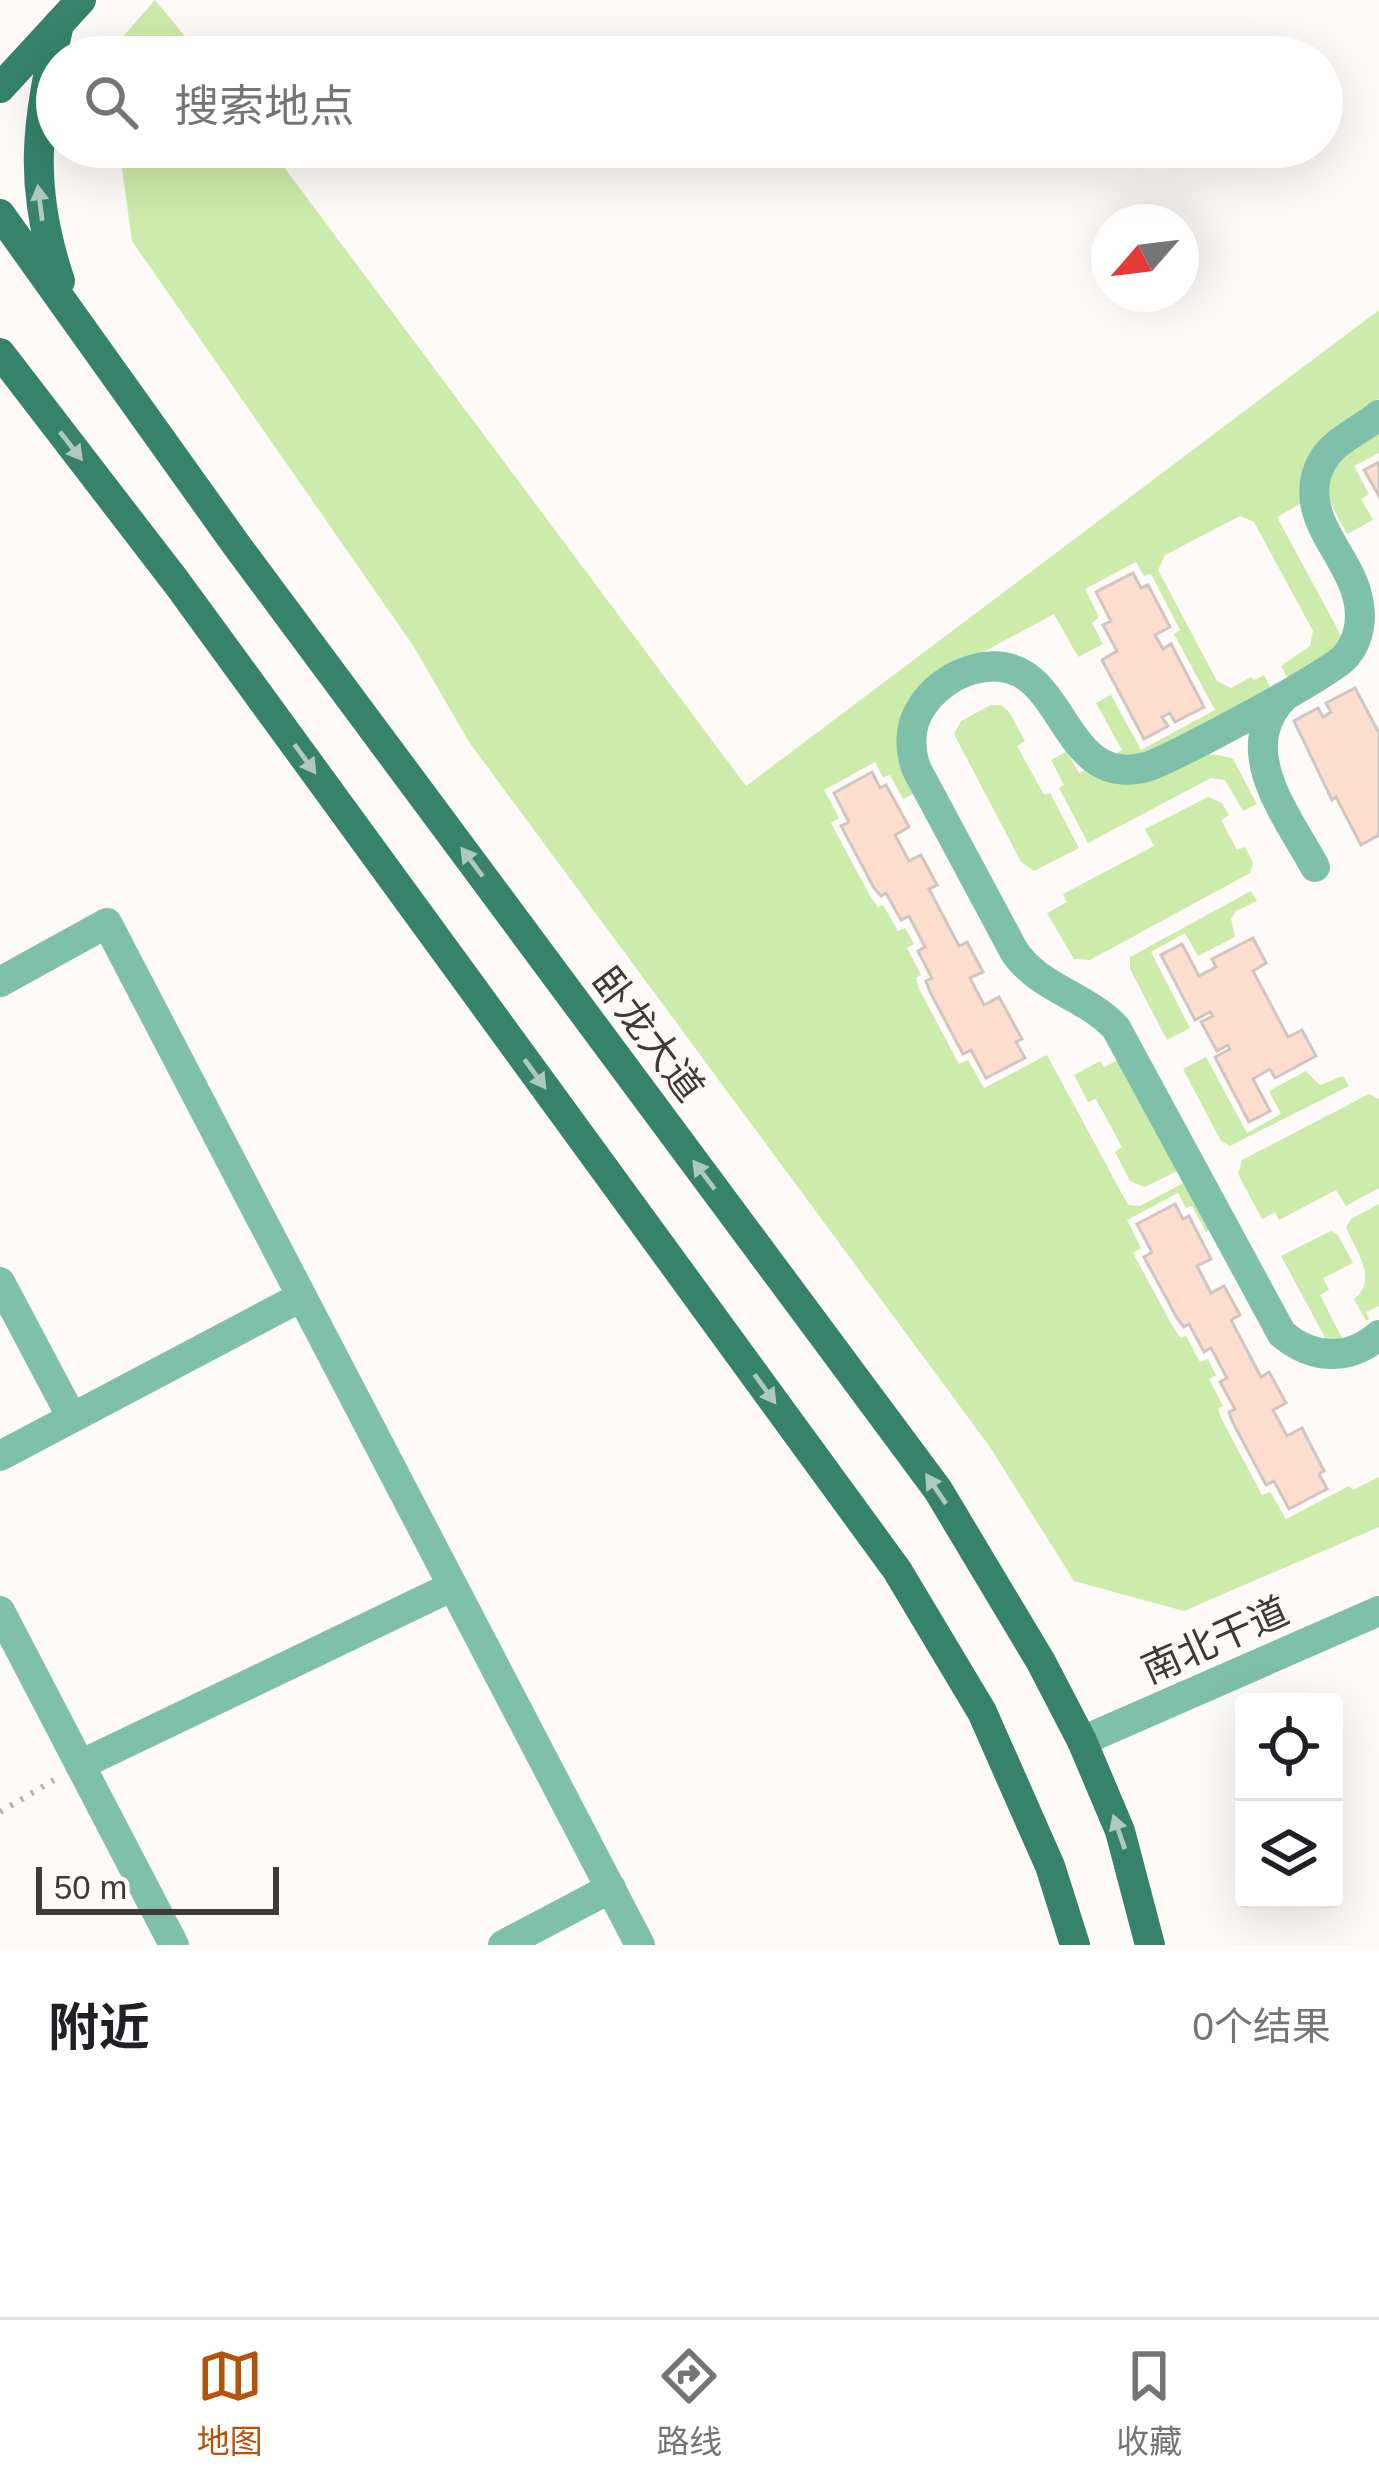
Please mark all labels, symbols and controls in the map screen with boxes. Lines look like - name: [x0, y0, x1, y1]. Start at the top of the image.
- search box: [36, 36, 1343, 168]
- icon: search: [78, 69, 144, 135]
- text: 搜索地点: [174, 81, 354, 132]
- one-way arrow: [30, 184, 49, 221]
- north arrow: [1091, 204, 1199, 312]
- one-way arrow: [59, 431, 83, 462]
- one-way arrow: [292, 743, 316, 775]
- one-way arrow: [460, 846, 484, 878]
- street label: 卧龙大道: [584, 959, 712, 1109]
- one-way arrow: [522, 1058, 546, 1090]
- one-way arrow: [693, 1159, 717, 1191]
- one-way arrow: [752, 1373, 776, 1405]
- one-way arrow: [925, 1473, 948, 1505]
- street label: 南北干道: [1135, 1589, 1295, 1691]
- map controls: [1235, 1693, 1343, 1909]
- button: locate: [1235, 1693, 1343, 1801]
- button: layers: [1235, 1801, 1343, 1909]
- one-way arrow: [1108, 1813, 1127, 1850]
- scale bar: [36, 1861, 279, 1914]
- text: 50 m: [54, 1869, 127, 1906]
- text: 附近: [48, 1999, 150, 2056]
- text: 0个结果: [1192, 2005, 1331, 2048]
- tab: 地图: [197, 2343, 263, 2463]
- tab: 路线: [656, 2343, 722, 2463]
- tab: 收藏: [1116, 2343, 1182, 2463]

